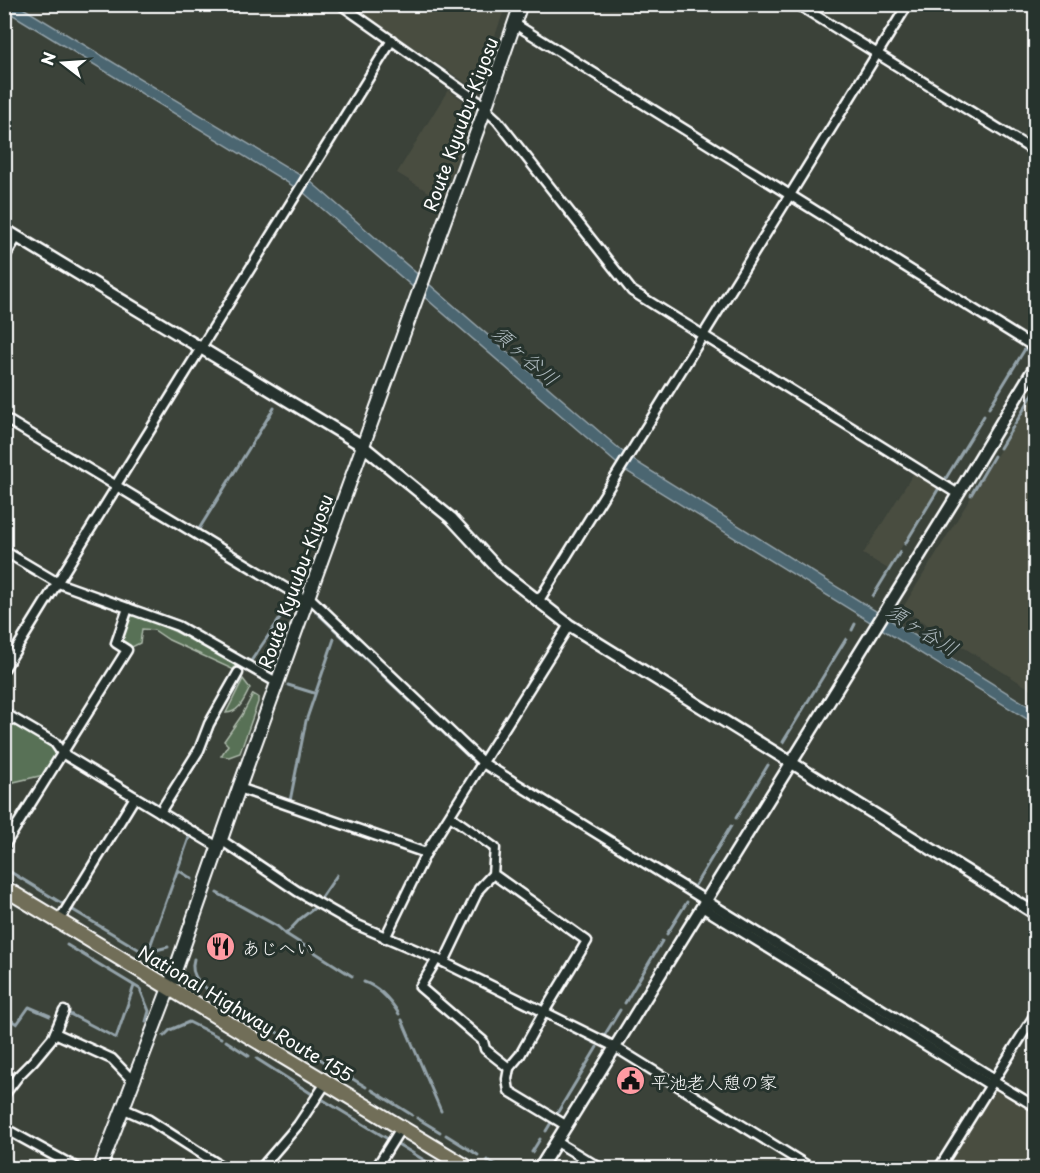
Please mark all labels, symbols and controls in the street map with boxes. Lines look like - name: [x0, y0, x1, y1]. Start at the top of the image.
- north arrow: [33, 33, 93, 93]
- street label: Route Kyuubu-Kiyosu: [416, 33, 504, 215]
- text: N: [34, 49, 61, 68]
- water label: 須ヶ谷川: [486, 317, 566, 393]
- street label: Route Kyuubu-Kiyosu: [251, 490, 339, 672]
- water label: 須ヶ谷川: [881, 595, 965, 663]
- restaurant icon: あじへい: [205, 931, 237, 963]
- place label: あじへい: [242, 934, 314, 961]
- street label: National Highway Route 155: [133, 938, 359, 1088]
- public building icon: 平池老人憩の家: [614, 1065, 646, 1097]
- place label: 平池老人憩の家: [651, 1068, 777, 1095]

